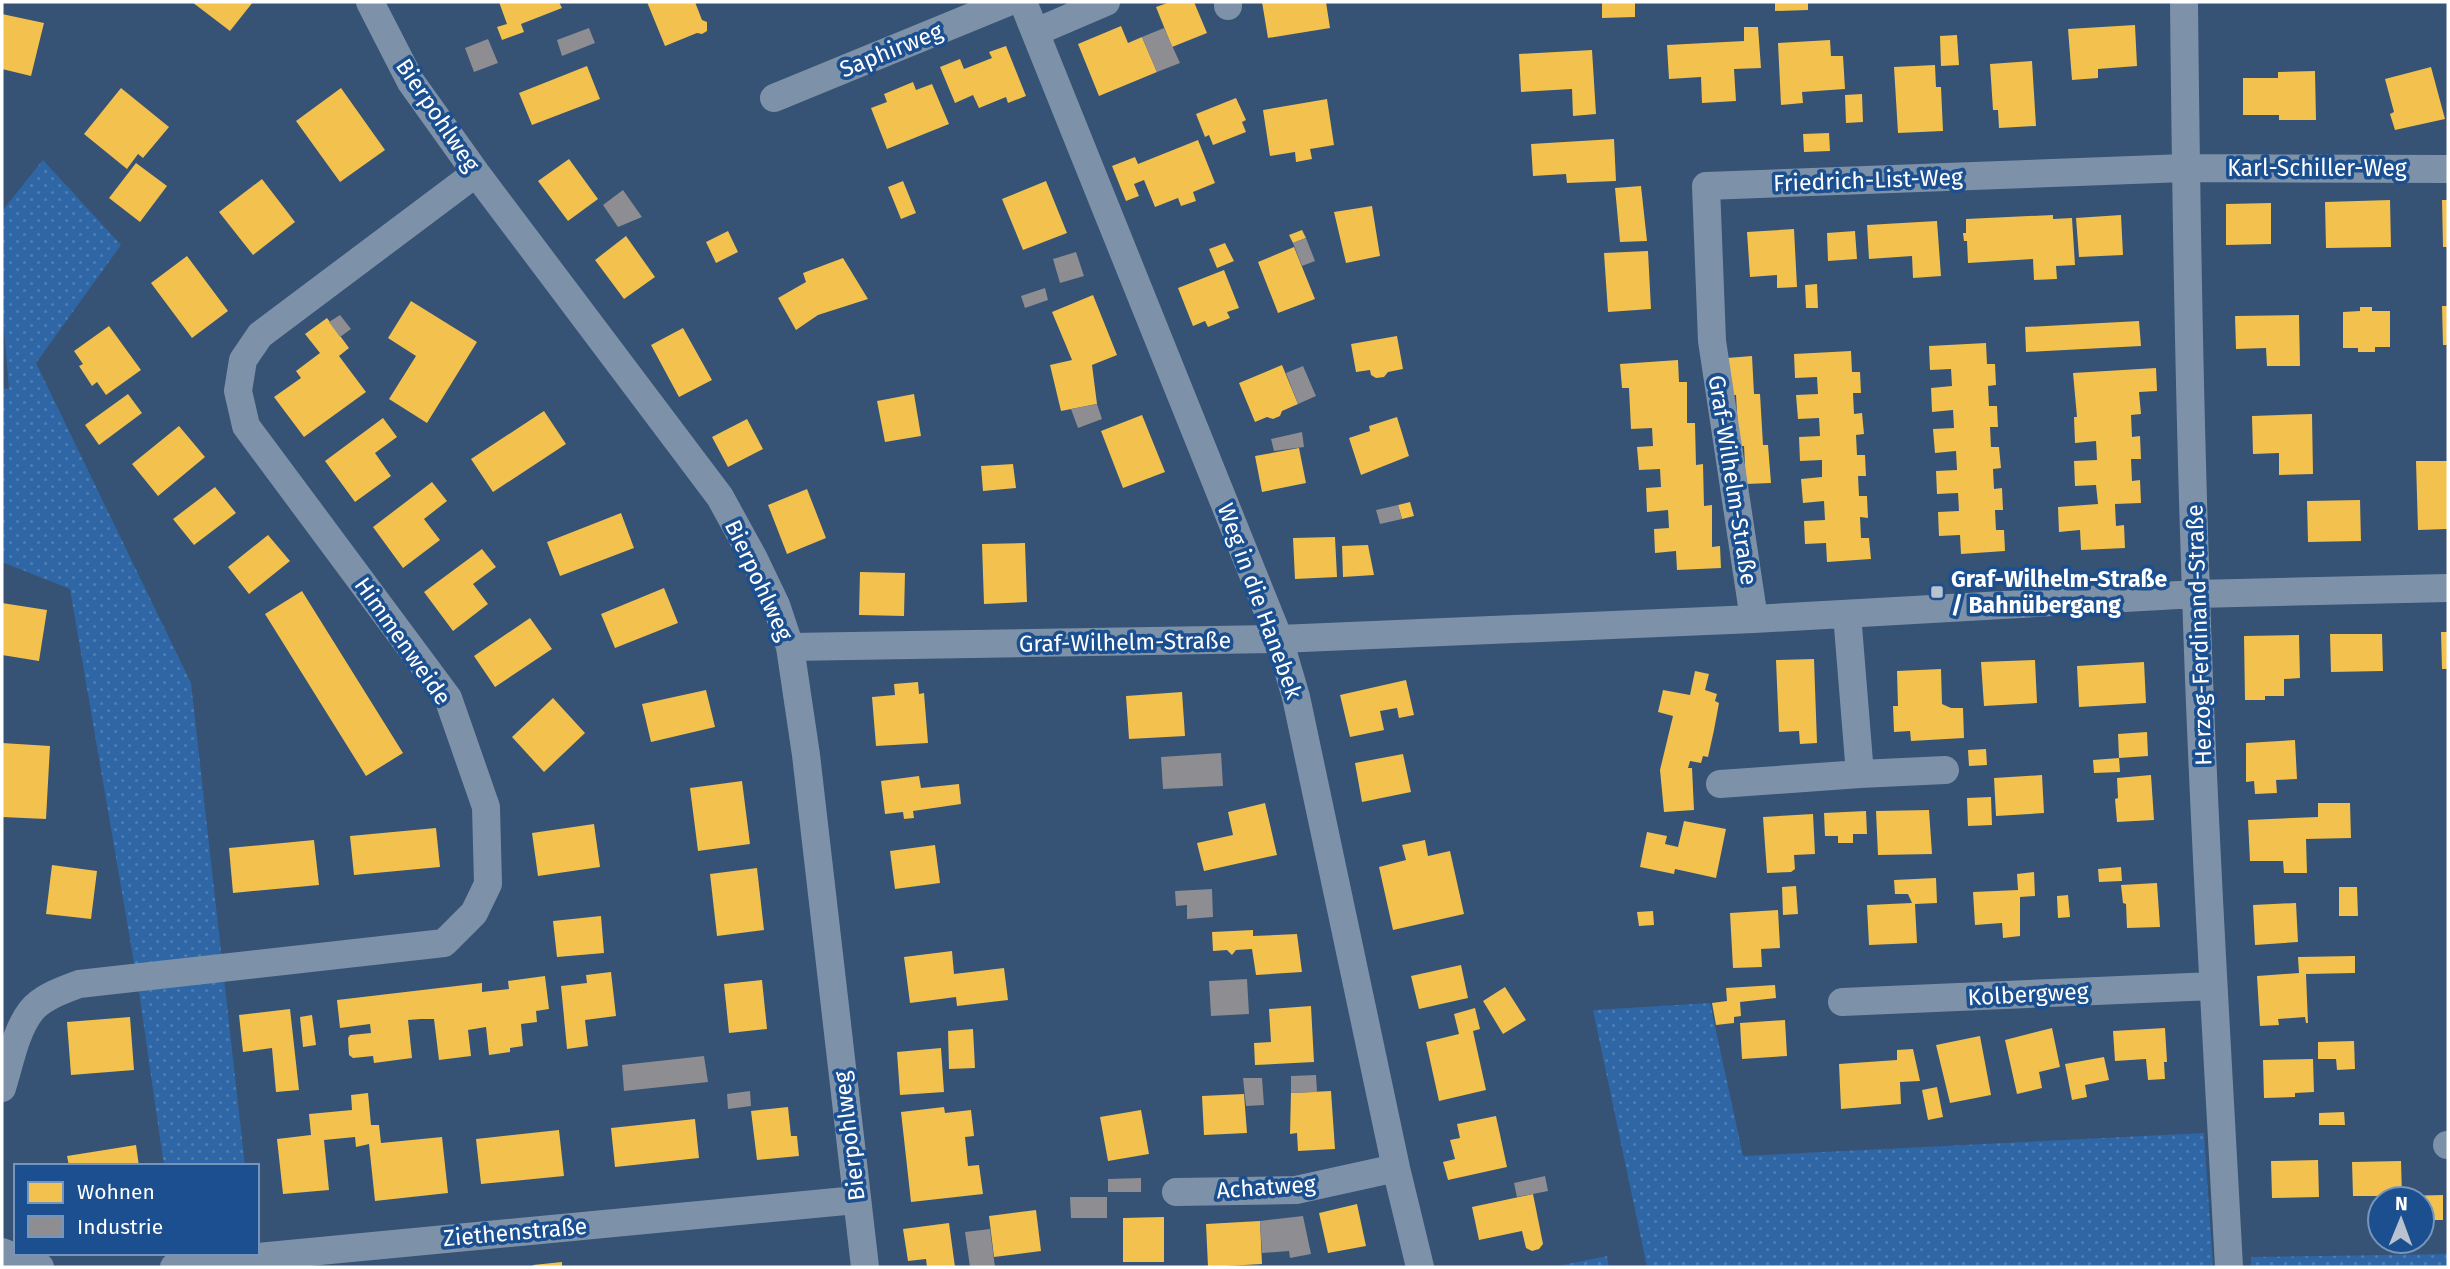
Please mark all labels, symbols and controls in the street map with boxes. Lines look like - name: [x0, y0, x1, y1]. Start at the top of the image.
- street label: Saphirweg: [835, 17, 947, 83]
- street label: Bierpohlweg: [390, 53, 486, 177]
- street label: Karl-Schiller-Weg: [2227, 154, 2407, 182]
- street label: Friedrich-List-Weg: [1773, 163, 1963, 197]
- street label: Graf-Wilhelm-Straße: [1703, 373, 1763, 587]
- street label: Weg in die Hanebek: [1212, 499, 1309, 703]
- street label: Herzog-Ferdinand-Straße: [2180, 504, 2218, 766]
- street label: Bierpohlweg: [719, 515, 799, 645]
- place label: Graf-Wilhelm-Straße / Bahnübergang: [1951, 565, 2167, 619]
- street label: Himmenweide: [349, 572, 457, 710]
- marker: Graf-Wilhelm-Straße / Bahnübergang: [1929, 584, 1945, 600]
- street label: Graf-Wilhelm-Straße: [1019, 626, 1231, 658]
- street label: Kolbergweg: [1967, 977, 2089, 1011]
- street label: Bierpohlweg: [827, 1070, 871, 1202]
- legend: [14, 1164, 259, 1255]
- street label: Achatweg: [1215, 1170, 1317, 1204]
- text: Wohnen: [77, 1179, 155, 1205]
- north arrow: [2366, 1185, 2436, 1255]
- text: N: [2395, 1192, 2408, 1215]
- street label: Ziethenstraße: [442, 1212, 588, 1252]
- text: Industrie: [77, 1214, 163, 1240]

